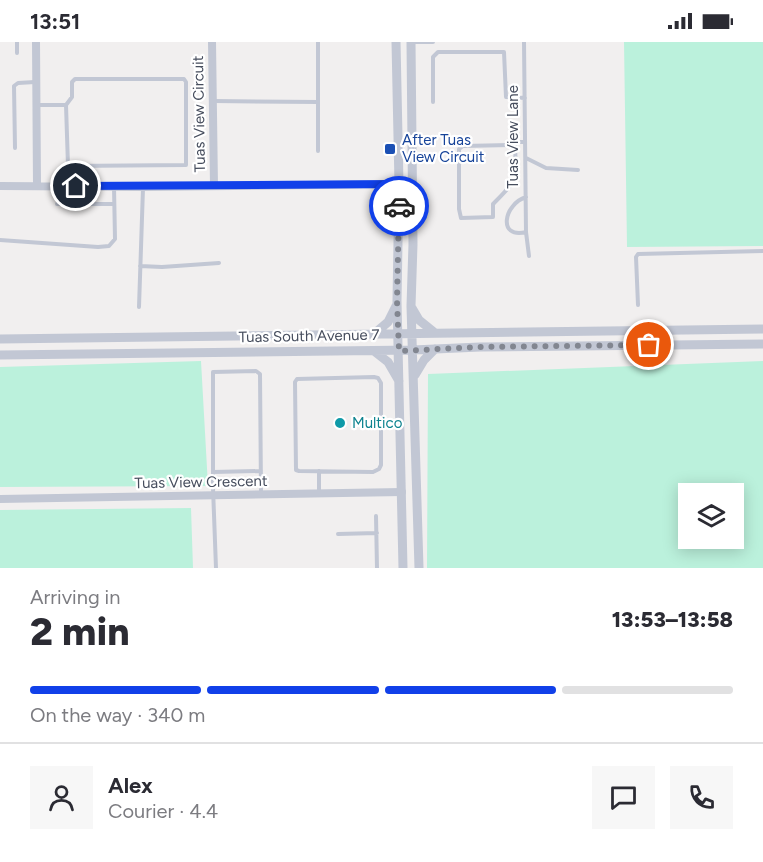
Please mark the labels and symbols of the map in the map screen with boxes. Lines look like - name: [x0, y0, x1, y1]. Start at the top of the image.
- street label: Tuas View Circuit: [189, 55, 209, 172]
- street label: Tuas View Lane: [504, 85, 522, 189]
- place label: After Tuas View Circuit: [402, 131, 485, 166]
- marker: After Tuas View Circuit: [383, 142, 397, 156]
- pin: [50, 160, 101, 211]
- courier: [369, 176, 429, 236]
- pin: [623, 319, 674, 370]
- street label: Tuas South Avenue 7: [238, 326, 380, 346]
- place label: Multico: [352, 414, 403, 432]
- marker: Multico: [333, 416, 347, 430]
- street label: Tuas View Crescent: [134, 472, 268, 492]

